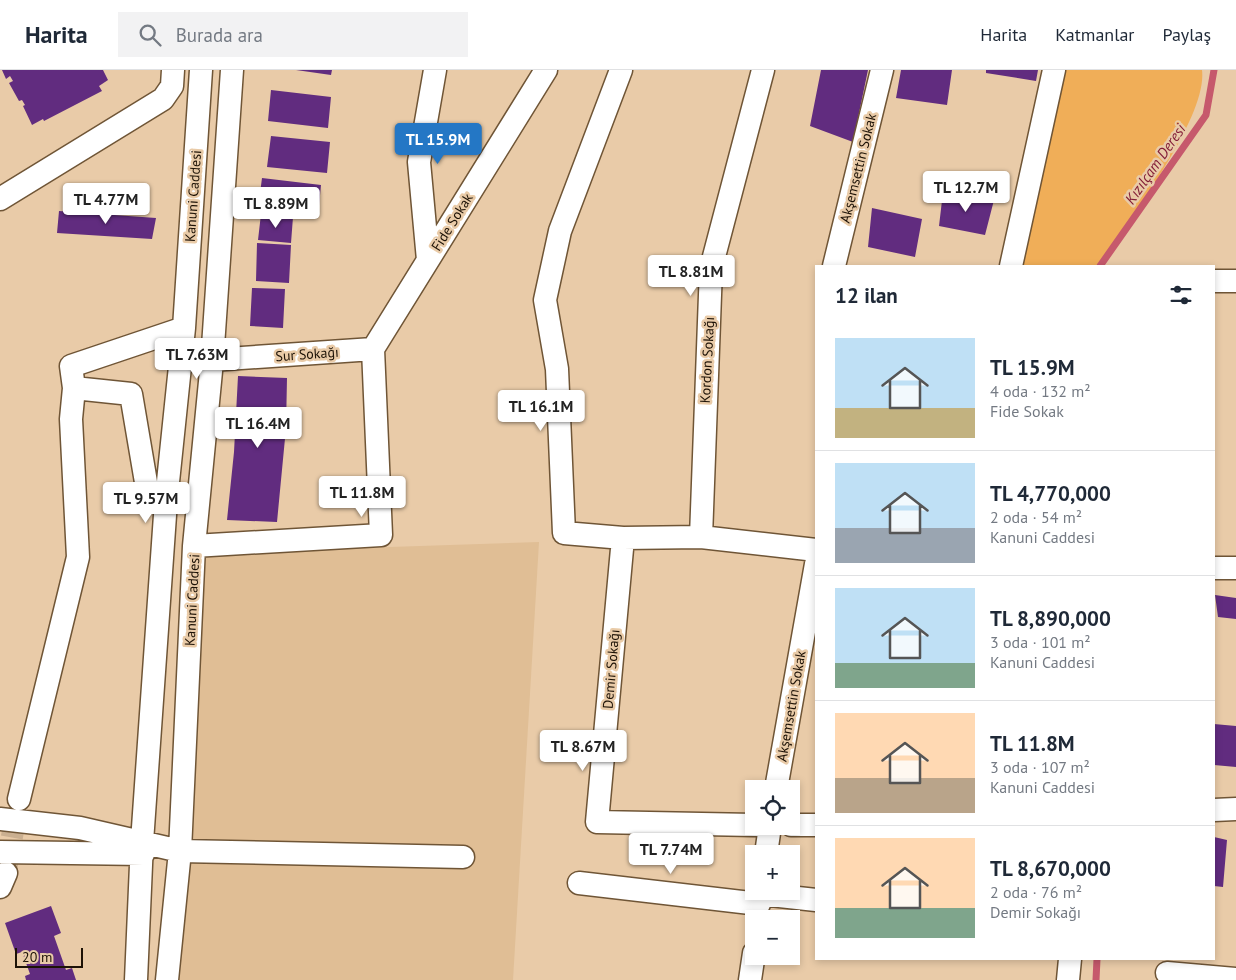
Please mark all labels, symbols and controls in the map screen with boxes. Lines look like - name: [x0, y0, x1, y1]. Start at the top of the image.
- search box: [118, 12, 468, 57]
- text: Harita: [25, 19, 88, 50]
- icon: search: [136, 21, 164, 49]
- text: Burada ara: [176, 23, 263, 47]
- text: Harita: [980, 23, 1027, 46]
- text: Katmanlar: [1055, 23, 1134, 46]
- text: Paylaş: [1162, 23, 1211, 46]
- street label: Akşemsettin Sokak: [836, 111, 880, 225]
- water label: Kızılçam Deresi: [1120, 119, 1190, 208]
- pin: TL 15.9M: [386, 122, 490, 165]
- text: TL 15.9M: [406, 129, 470, 149]
- street label: Kanuni Caddesi: [181, 149, 205, 243]
- pin: TL 12.7M: [914, 170, 1018, 213]
- text: TL 12.7M: [934, 177, 998, 197]
- pin: TL 4.77M: [54, 182, 158, 225]
- pin: TL 8.89M: [224, 186, 328, 229]
- text: TL 4.77M: [74, 189, 138, 209]
- street label: Fide Sokak: [427, 190, 477, 254]
- text: TL 8.89M: [244, 193, 308, 213]
- pin: TL 8.81M: [639, 254, 743, 297]
- text: TL 8.81M: [659, 261, 723, 281]
- icon: filters: [1167, 281, 1195, 309]
- text: 12 ilan: [835, 282, 898, 309]
- street label: Kordon Sokağı: [696, 316, 718, 404]
- pin: TL 7.63M: [145, 338, 249, 380]
- street label: Sur Sokağı: [275, 343, 339, 365]
- text: TL 7.63M: [166, 344, 228, 364]
- text: TL 15.9M: [990, 354, 1075, 381]
- icon: home: [875, 358, 935, 418]
- text: 4 oda · 132 m²: [990, 381, 1091, 401]
- pin: TL 16.1M: [489, 390, 593, 432]
- text: TL 16.1M: [509, 396, 573, 416]
- text: Fide Sokak: [990, 401, 1064, 421]
- pin: TL 16.4M: [206, 406, 310, 449]
- text: TL 16.4M: [226, 413, 290, 433]
- pin: TL 11.8M: [310, 476, 414, 518]
- text: TL 4,770,000: [990, 480, 1111, 507]
- pin: TL 9.57M: [94, 482, 198, 524]
- text: TL 11.8M: [330, 482, 394, 502]
- icon: home: [875, 483, 935, 543]
- text: TL 9.57M: [114, 488, 178, 508]
- text: 2 oda · 54 m²: [990, 507, 1082, 527]
- text: Kanuni Caddesi: [990, 527, 1095, 547]
- street label: Kanuni Caddesi: [181, 554, 203, 646]
- text: TL 8,890,000: [990, 605, 1111, 632]
- icon: home: [875, 608, 935, 668]
- street label: Demir Sokağı: [599, 628, 623, 710]
- text: 3 oda · 101 m²: [990, 632, 1091, 652]
- street label: Akşemsettin Sokak: [772, 649, 810, 763]
- text: Kanuni Caddesi: [990, 652, 1095, 672]
- pin: TL 8.67M: [531, 730, 635, 772]
- text: TL 11.8M: [990, 730, 1075, 757]
- icon: home: [875, 733, 935, 793]
- text: TL 8.67M: [551, 736, 615, 756]
- text: 3 oda · 107 m²: [990, 757, 1090, 777]
- text: Kanuni Caddesi: [990, 777, 1095, 797]
- map controls: [745, 780, 800, 965]
- button: locate: [745, 780, 800, 835]
- pin: TL 7.74M: [619, 832, 723, 875]
- text: TL 7.74M: [640, 839, 702, 859]
- button: +: [745, 845, 800, 900]
- text: TL 8,670,000: [990, 855, 1111, 882]
- icon: home: [875, 858, 935, 918]
- text: 2 oda · 76 m²: [990, 882, 1082, 902]
- text: Demir Sokağı: [990, 902, 1081, 922]
- button: −: [745, 910, 800, 965]
- scale bar: [15, 945, 82, 968]
- text: 20 m: [22, 948, 52, 966]

